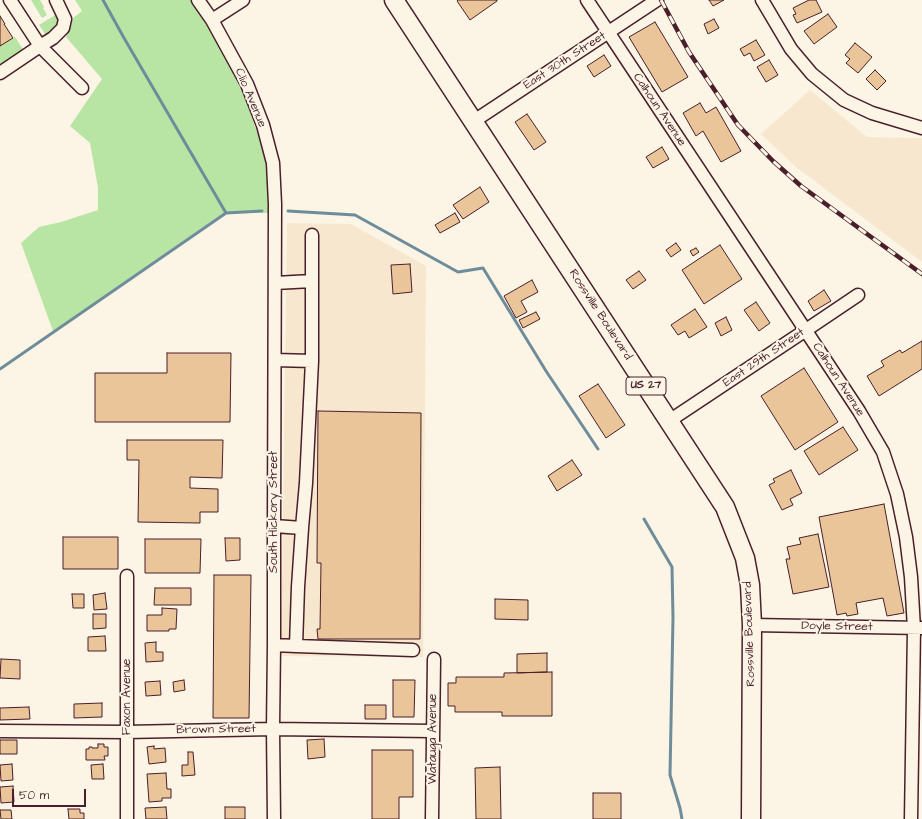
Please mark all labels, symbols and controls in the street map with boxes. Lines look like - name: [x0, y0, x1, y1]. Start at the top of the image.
- street label: East 30th Street: [521, 29, 609, 93]
- street label: Clio Avenue: [231, 66, 269, 130]
- street label: Calhoun Avenue: [629, 71, 689, 149]
- street label: Rossville Boulevard: [565, 267, 635, 363]
- street label: East 29th Street: [721, 325, 807, 391]
- street label: Calhoun Avenue: [809, 340, 867, 420]
- road number: US 27: [626, 377, 666, 395]
- street label: South Hickory Street: [267, 451, 281, 573]
- street label: Rossville Boulevard: [741, 581, 759, 687]
- street label: Doyle Street: [801, 619, 873, 635]
- street label: Faxon Avenue: [120, 659, 134, 735]
- street label: Watauga Avenue: [426, 694, 440, 784]
- street label: Brown Street: [176, 722, 256, 738]
- scale bar: [14, 781, 88, 807]
- text: 50 m: [19, 787, 49, 804]

